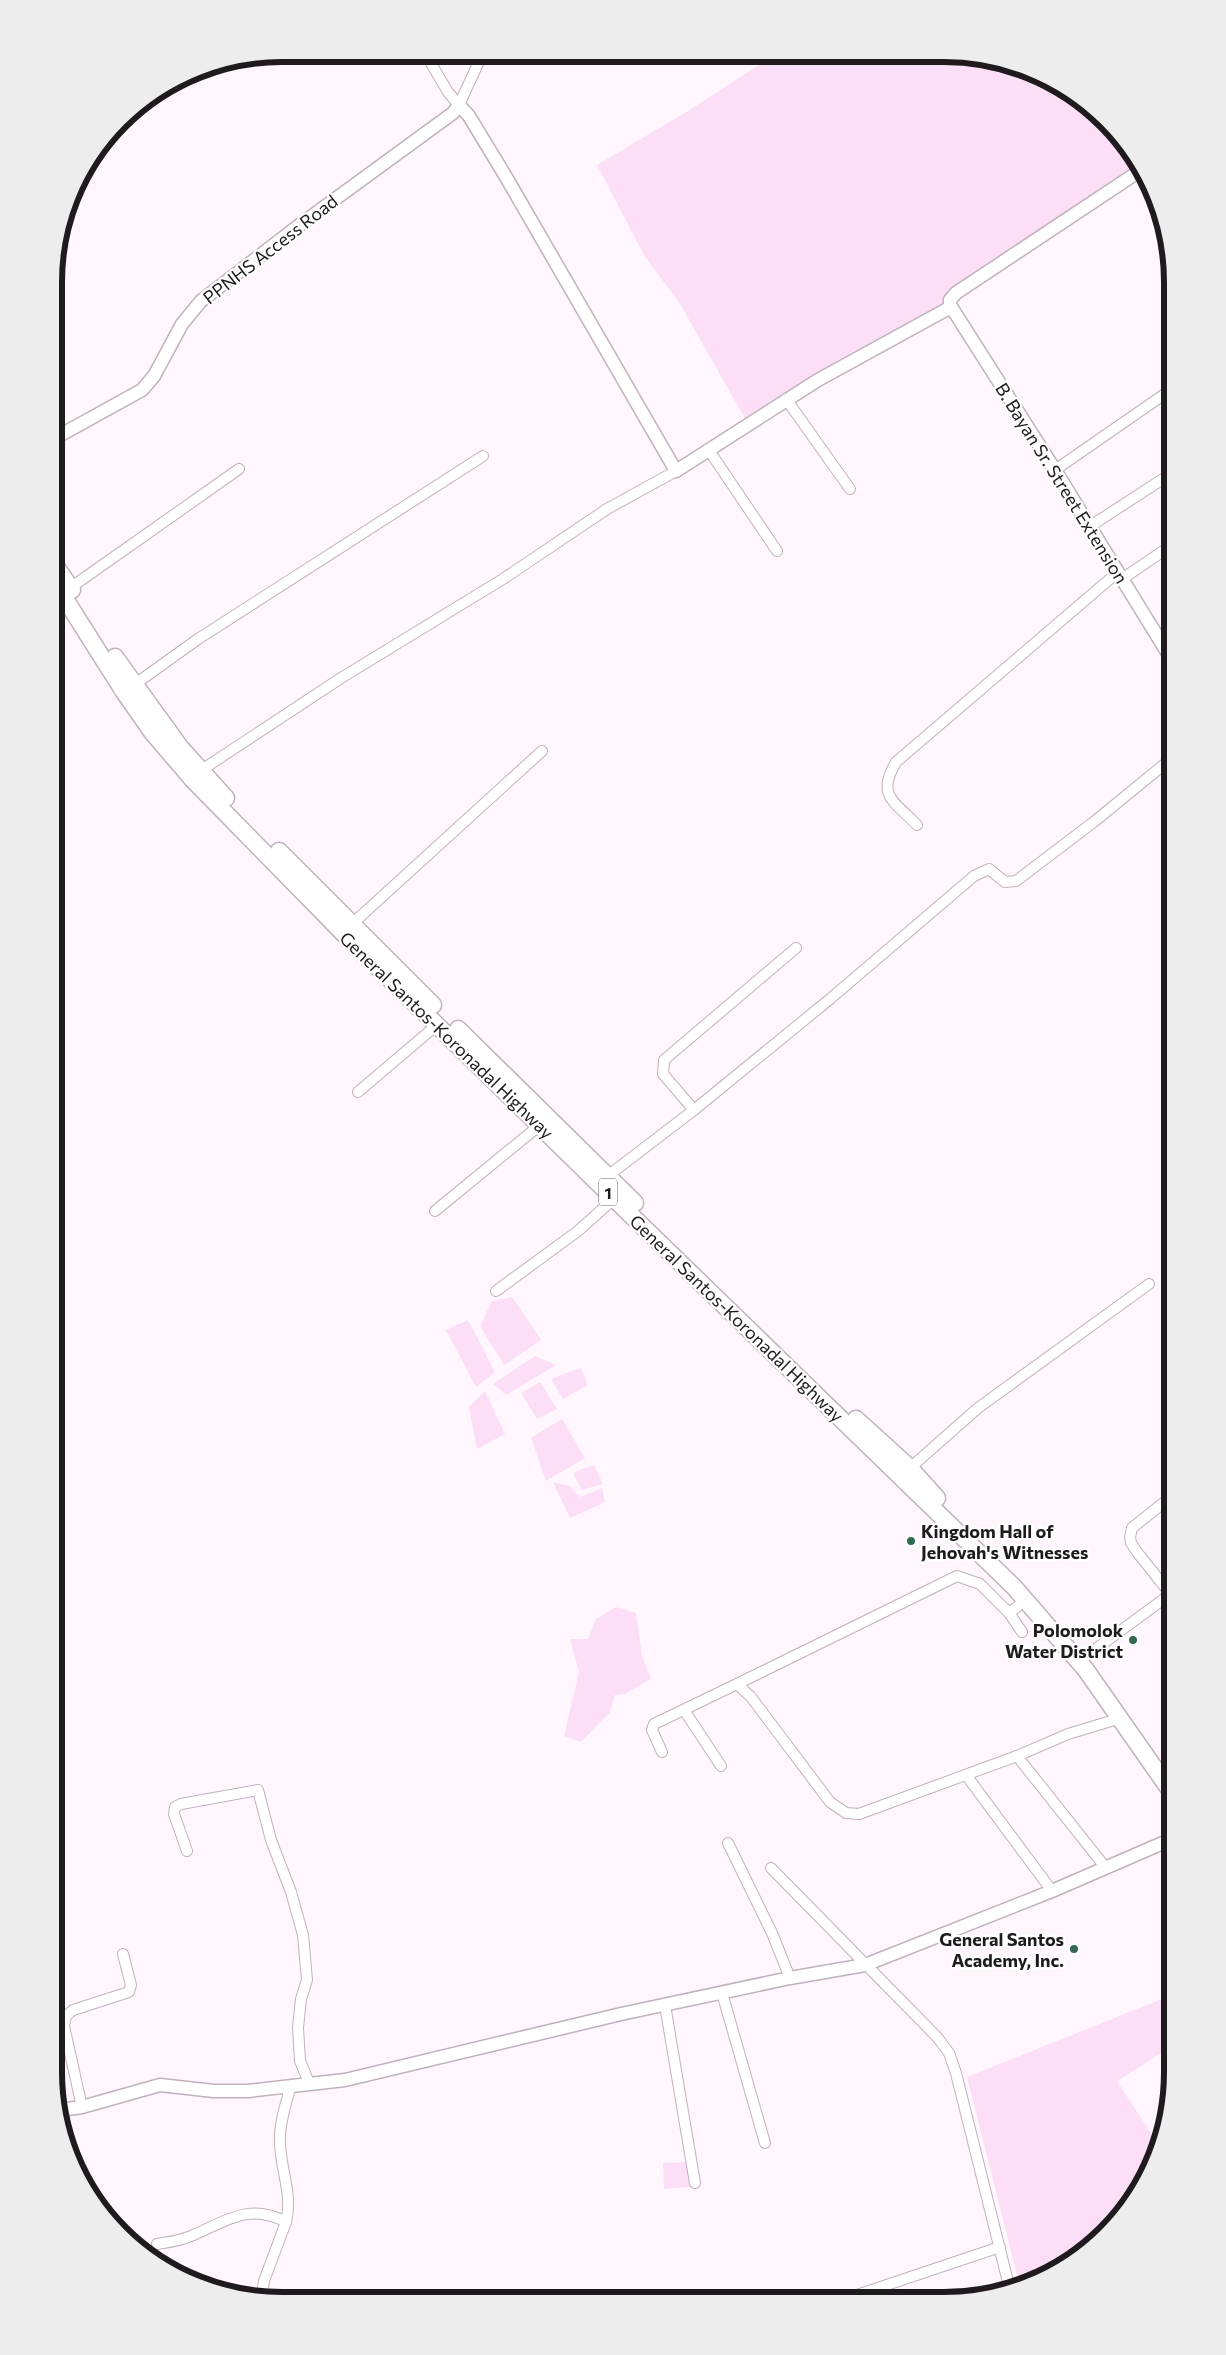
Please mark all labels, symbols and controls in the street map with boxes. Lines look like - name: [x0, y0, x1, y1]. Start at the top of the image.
- street label: PPNHS Access Road: [198, 190, 342, 308]
- street label: B. Bayan Sr. Street Extension: [991, 379, 1133, 587]
- street label: General Santos-Koronadal Highway: [335, 927, 559, 1143]
- road number: 1: [599, 1178, 617, 1206]
- street label: General Santos-Koronadal Highway: [625, 1210, 849, 1426]
- place label: Kingdom Hall of Jehovah's Witnesses: [921, 1520, 1088, 1563]
- marker: Kingdom Hall of Jehovah's Witnesses: [905, 1535, 917, 1547]
- place label: Polomolok Water District: [1005, 1619, 1124, 1662]
- marker: Polomolok Water District: [1127, 1634, 1139, 1646]
- place label: General Santos Academy, Inc.: [939, 1928, 1064, 1971]
- marker: General Santos Academy, Inc.: [1068, 1943, 1080, 1955]

